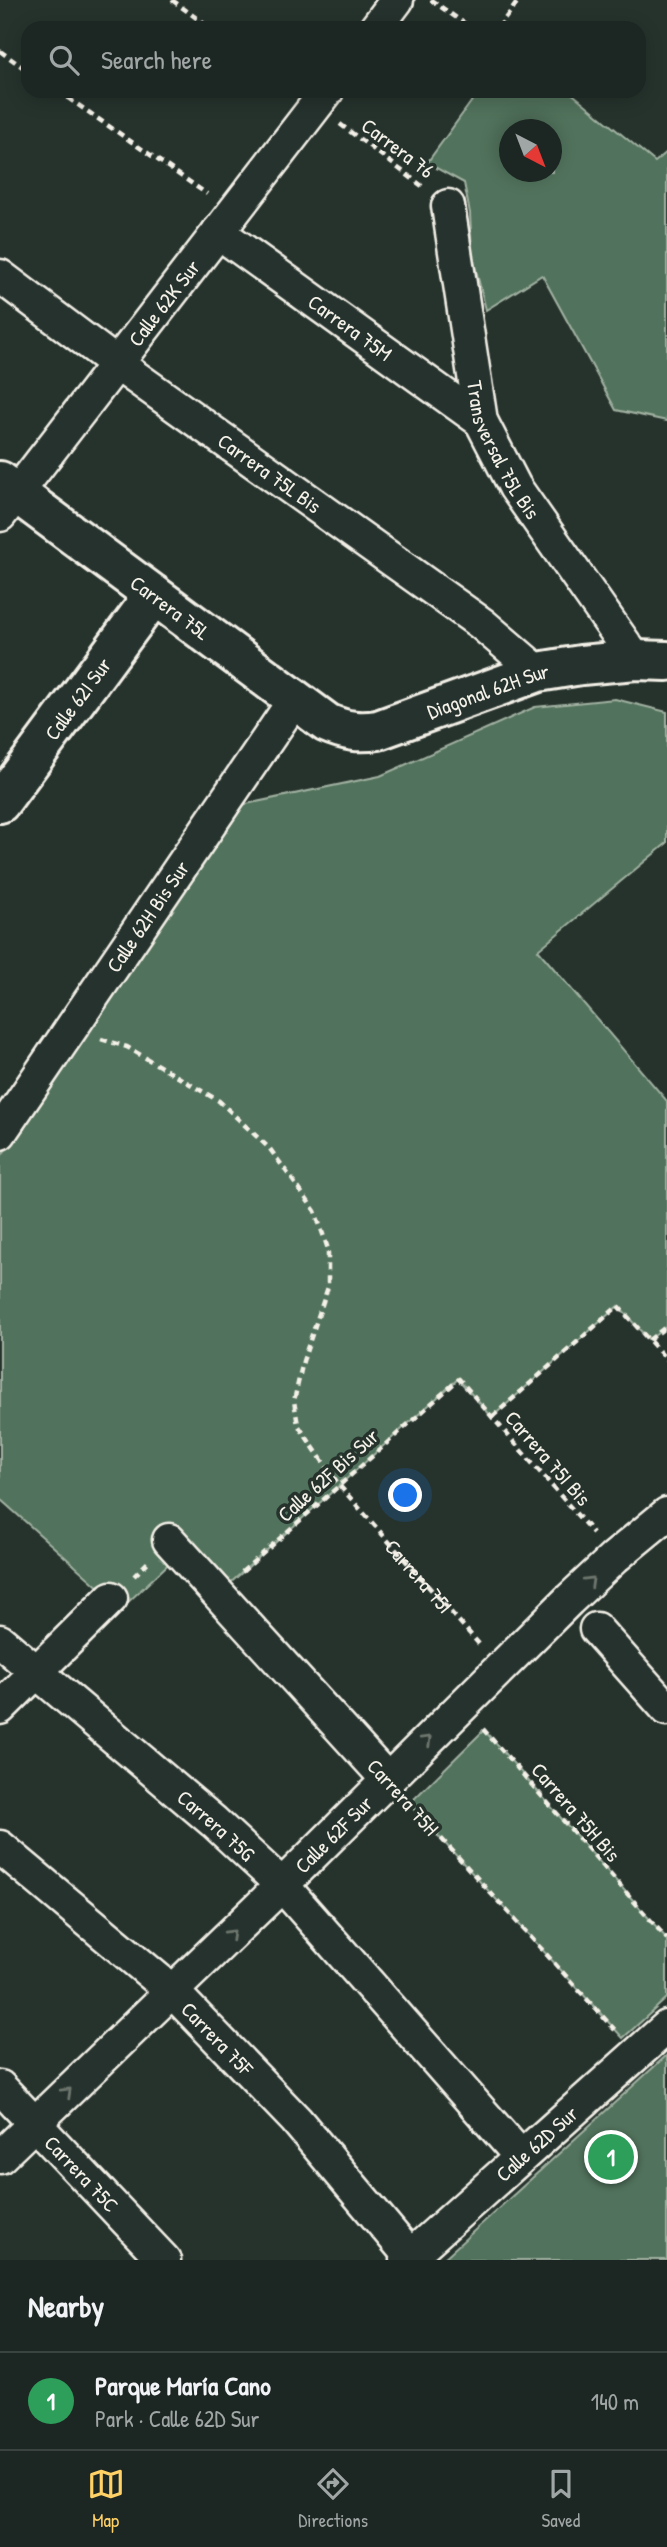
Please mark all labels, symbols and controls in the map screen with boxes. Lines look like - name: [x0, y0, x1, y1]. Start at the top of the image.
- search box: [21, 21, 646, 98]
- icon: search: [45, 41, 83, 79]
- text: Search here: [101, 42, 212, 77]
- street label: Carrera 76: [356, 111, 440, 185]
- north arrow: [499, 119, 562, 182]
- street label: Calle 62K Sur: [121, 253, 206, 352]
- street label: Carrera 75M: [302, 287, 398, 367]
- street label: Transversal 75L Bis: [460, 378, 547, 525]
- street label: Carrera 75L Bis: [212, 426, 327, 520]
- street label: Carrera 75L: [125, 568, 216, 646]
- street label: Calle 62I Sur: [37, 651, 118, 746]
- street label: Diagonal 62H Sur: [423, 656, 551, 726]
- street label: Calle 62H Bis Sur: [99, 855, 196, 978]
- street label: Carrera 75I Bis: [498, 1404, 598, 1512]
- street label: Calle 62F Bis Sur: [271, 1422, 385, 1528]
- your location: [388, 1478, 422, 1512]
- street label: Carrera 75I: [379, 1533, 460, 1619]
- one-way arrow: [582, 1576, 595, 1589]
- one-way arrow: [419, 1735, 432, 1748]
- street label: Carrera 75H: [361, 1752, 446, 1842]
- street label: Carrera 75H Bis: [525, 1756, 627, 1868]
- street label: Carrera 75G: [171, 1783, 261, 1867]
- street label: Calle 62F Sur: [288, 1789, 379, 1879]
- one-way arrow: [222, 1930, 235, 1943]
- street label: Carrera 75F: [175, 1995, 261, 2083]
- one-way arrow: [59, 2088, 72, 2101]
- street label: Calle 62D Sur: [489, 2099, 584, 2188]
- street label: Carrera 75C: [38, 2128, 126, 2218]
- pin: 1: [588, 2131, 634, 2183]
- text: Nearby: [28, 2286, 104, 2326]
- text: Parque María Cano: [95, 2368, 271, 2403]
- text: 1: [47, 2386, 55, 2417]
- text: 140 m: [591, 2386, 639, 2417]
- text: Park · Calle 62D Sur: [95, 2403, 259, 2434]
- tab: Map: [87, 2465, 125, 2533]
- tab: Directions: [298, 2465, 368, 2533]
- tab: Saved: [542, 2465, 580, 2533]

